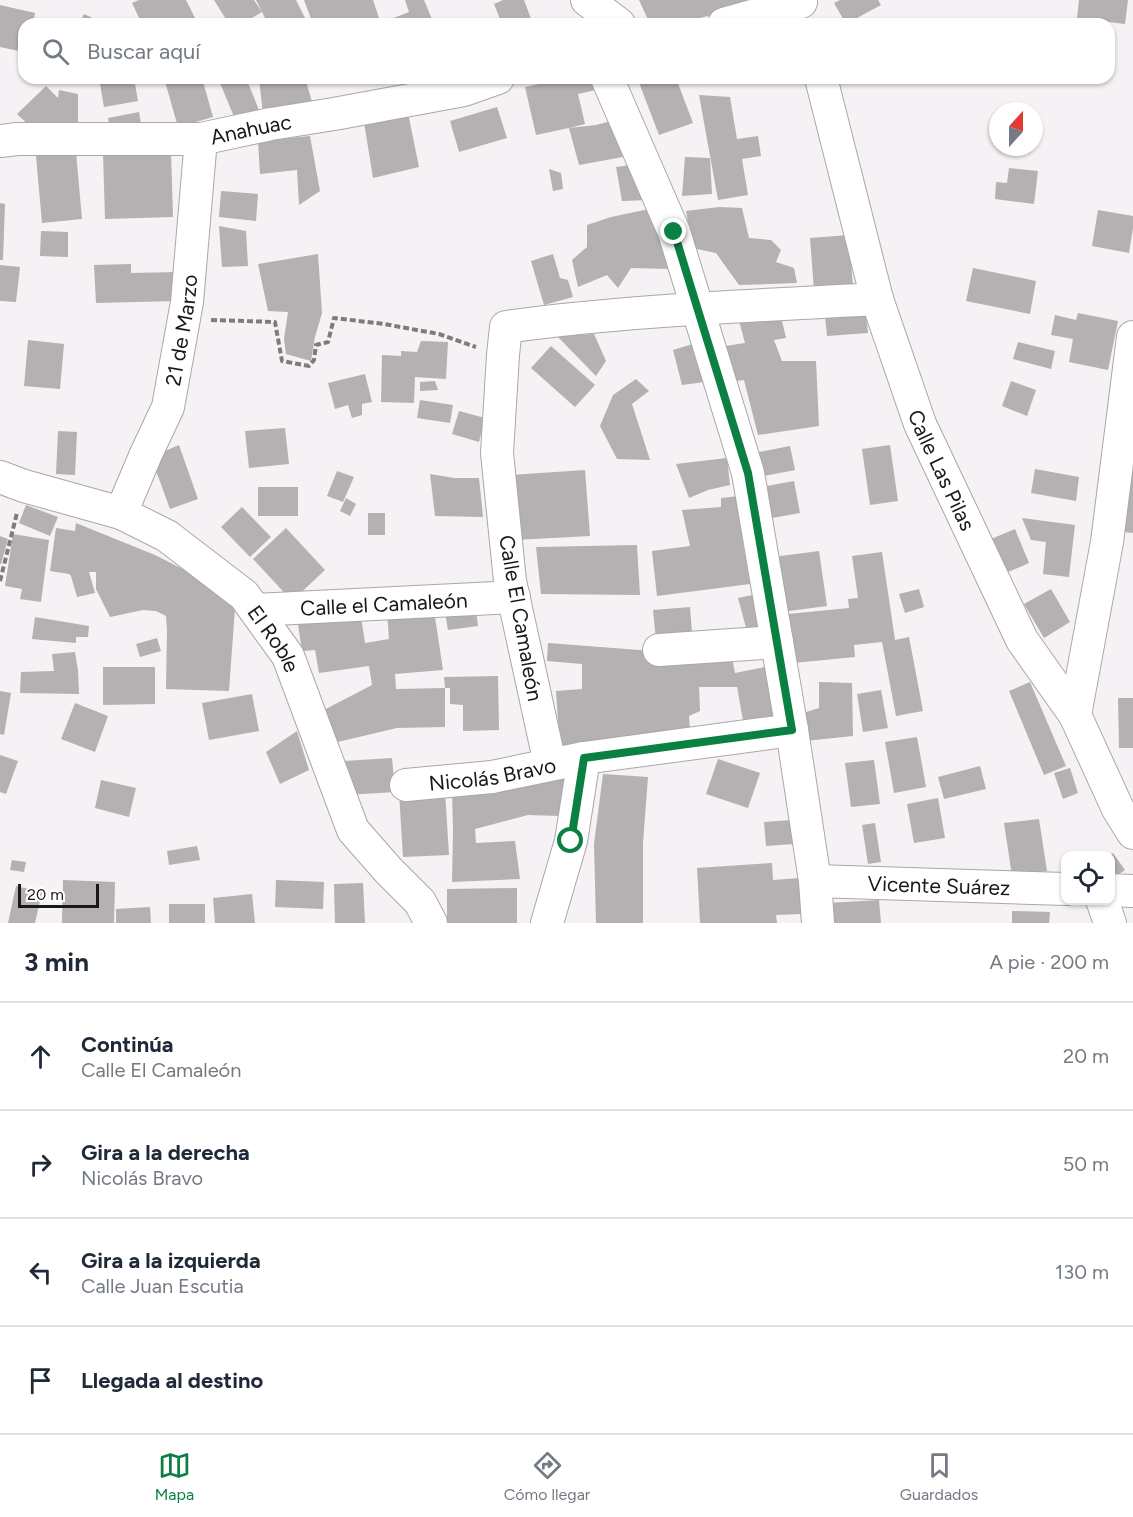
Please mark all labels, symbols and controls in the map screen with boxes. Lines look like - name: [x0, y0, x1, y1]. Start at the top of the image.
- search box: [18, 18, 1115, 84]
- icon: search: [39, 35, 72, 68]
- text: Buscar aquí: [87, 38, 200, 65]
- north arrow: [989, 102, 1043, 156]
- street label: Anahuac: [208, 108, 293, 149]
- route end: [660, 218, 686, 244]
- street label: 21 de Marzo: [160, 273, 202, 388]
- street label: Calle Las Pilas: [903, 406, 981, 534]
- street label: Calle El Camaleón: [494, 533, 548, 703]
- street label: Calle el Camaleón: [300, 587, 468, 620]
- street label: El Roble: [243, 600, 305, 675]
- street label: Nicolás Bravo: [428, 752, 558, 795]
- route start: [557, 827, 583, 853]
- map controls: [1061, 851, 1115, 905]
- button: locate: [1061, 851, 1115, 905]
- street label: Vicente Suárez: [867, 870, 1011, 900]
- scale bar: [18, 881, 99, 908]
- text: 20 m: [27, 885, 64, 904]
- text: 3 min: [24, 946, 89, 978]
- text: A pie · 200 m: [989, 950, 1109, 974]
- text: Continúa: [81, 1031, 174, 1058]
- icon: ahead: [24, 1040, 57, 1073]
- text: 20 m: [1063, 1044, 1109, 1068]
- text: Calle El Camaleón: [81, 1058, 241, 1082]
- text: Gira a la derecha: [81, 1139, 250, 1166]
- icon: right: [24, 1148, 57, 1181]
- text: 50 m: [1063, 1152, 1109, 1176]
- text: Nicolás Bravo: [81, 1166, 203, 1190]
- text: Gira a la izquierda: [81, 1247, 261, 1274]
- icon: left: [24, 1256, 57, 1289]
- text: 130 m: [1055, 1260, 1109, 1284]
- text: Calle Juan Escutia: [81, 1274, 244, 1298]
- icon: arrive: [24, 1364, 57, 1397]
- text: Llegada al destino: [81, 1367, 263, 1394]
- tab: Mapa: [155, 1449, 194, 1504]
- tab: Cómo llegar: [504, 1449, 590, 1504]
- tab: Guardados: [900, 1449, 978, 1504]

